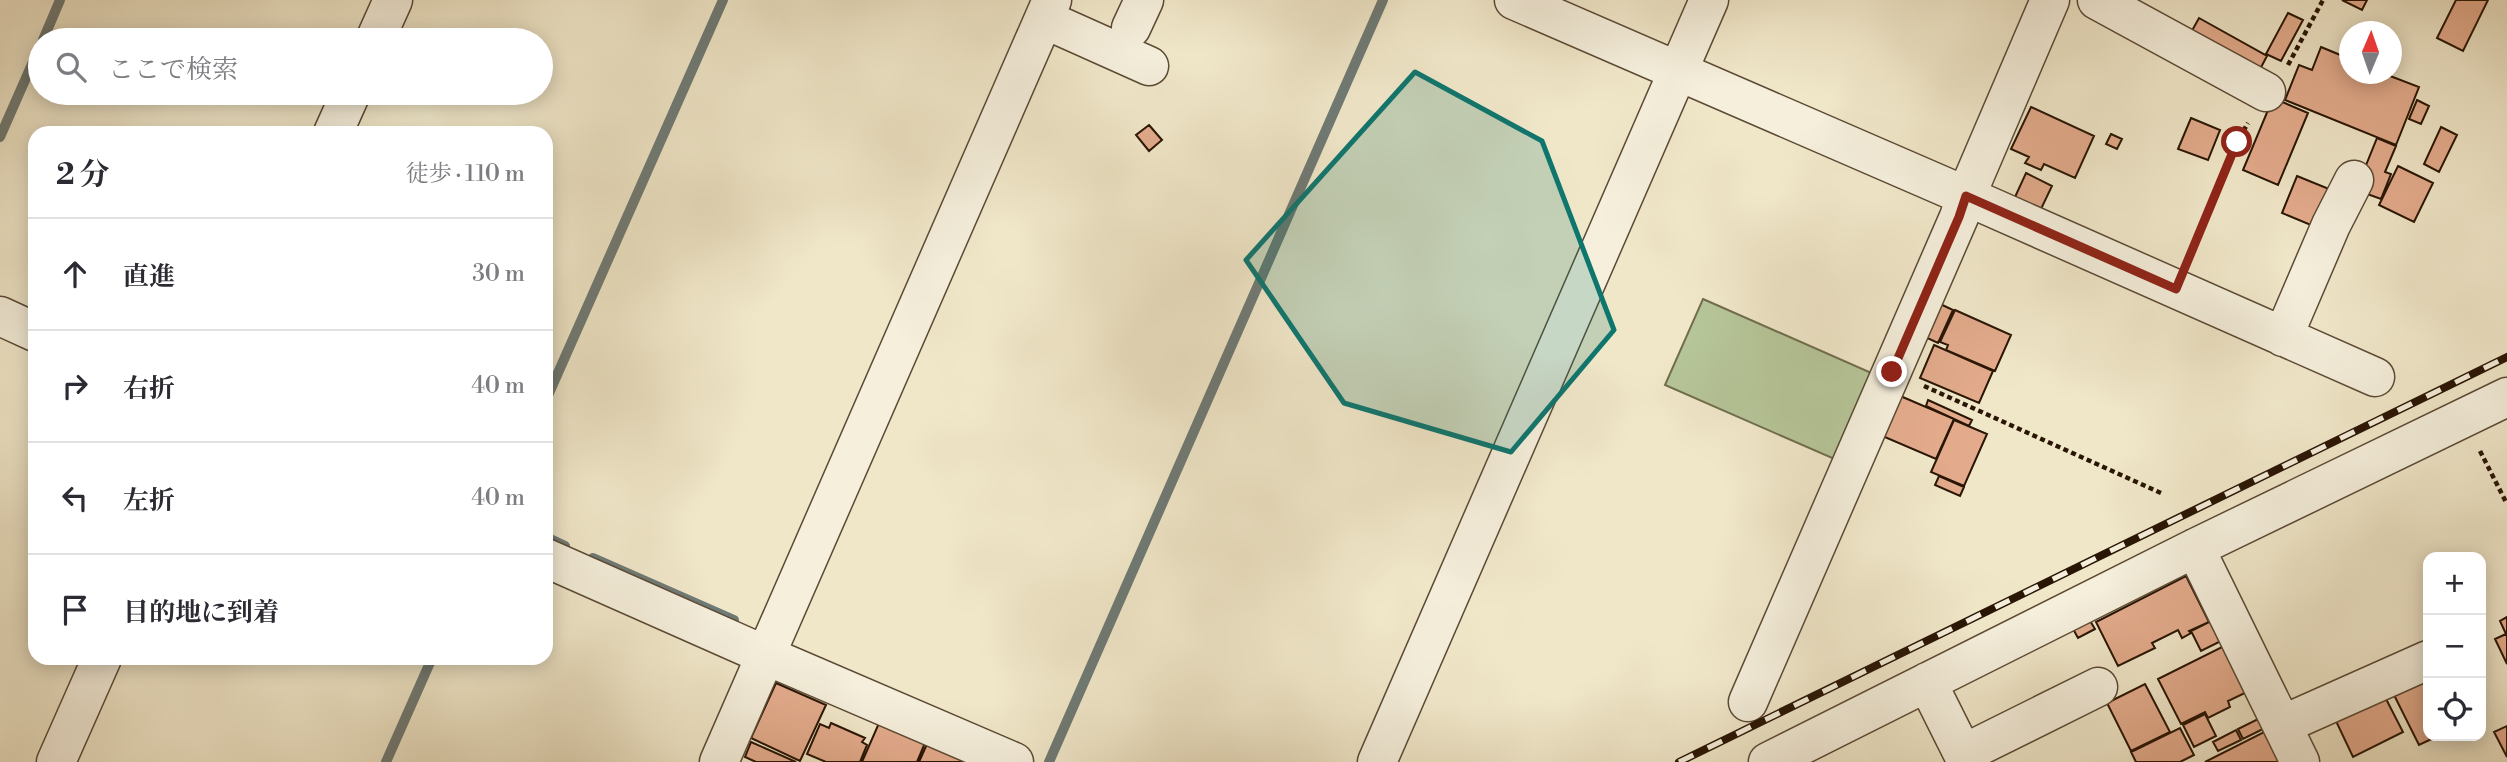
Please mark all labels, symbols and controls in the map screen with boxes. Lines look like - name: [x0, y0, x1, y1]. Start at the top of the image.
- north arrow: [2339, 21, 2402, 84]
- search box: [28, 28, 553, 105]
- icon: search: [52, 48, 90, 86]
- text: ここで検索: [108, 54, 238, 86]
- route start: [2221, 126, 2252, 157]
- text: 2 分: [56, 156, 110, 194]
- text: 徒歩 · 110 m: [406, 160, 525, 188]
- icon: ahead: [56, 255, 94, 293]
- text: 30 m: [472, 260, 525, 288]
- text: 直進: [123, 261, 175, 293]
- route end: [1876, 356, 1907, 387]
- icon: right: [56, 367, 94, 405]
- text: 40 m: [471, 372, 525, 400]
- text: 右折: [123, 373, 175, 405]
- icon: left: [56, 479, 94, 517]
- text: 40 m: [471, 484, 525, 512]
- text: 左折: [123, 485, 175, 517]
- map controls: [2423, 552, 2486, 741]
- button: +: [2423, 552, 2486, 615]
- icon: arrive: [56, 591, 94, 629]
- text: 目的地に到着: [123, 597, 279, 629]
- button: −: [2423, 615, 2486, 678]
- button: locate: [2423, 678, 2486, 741]

